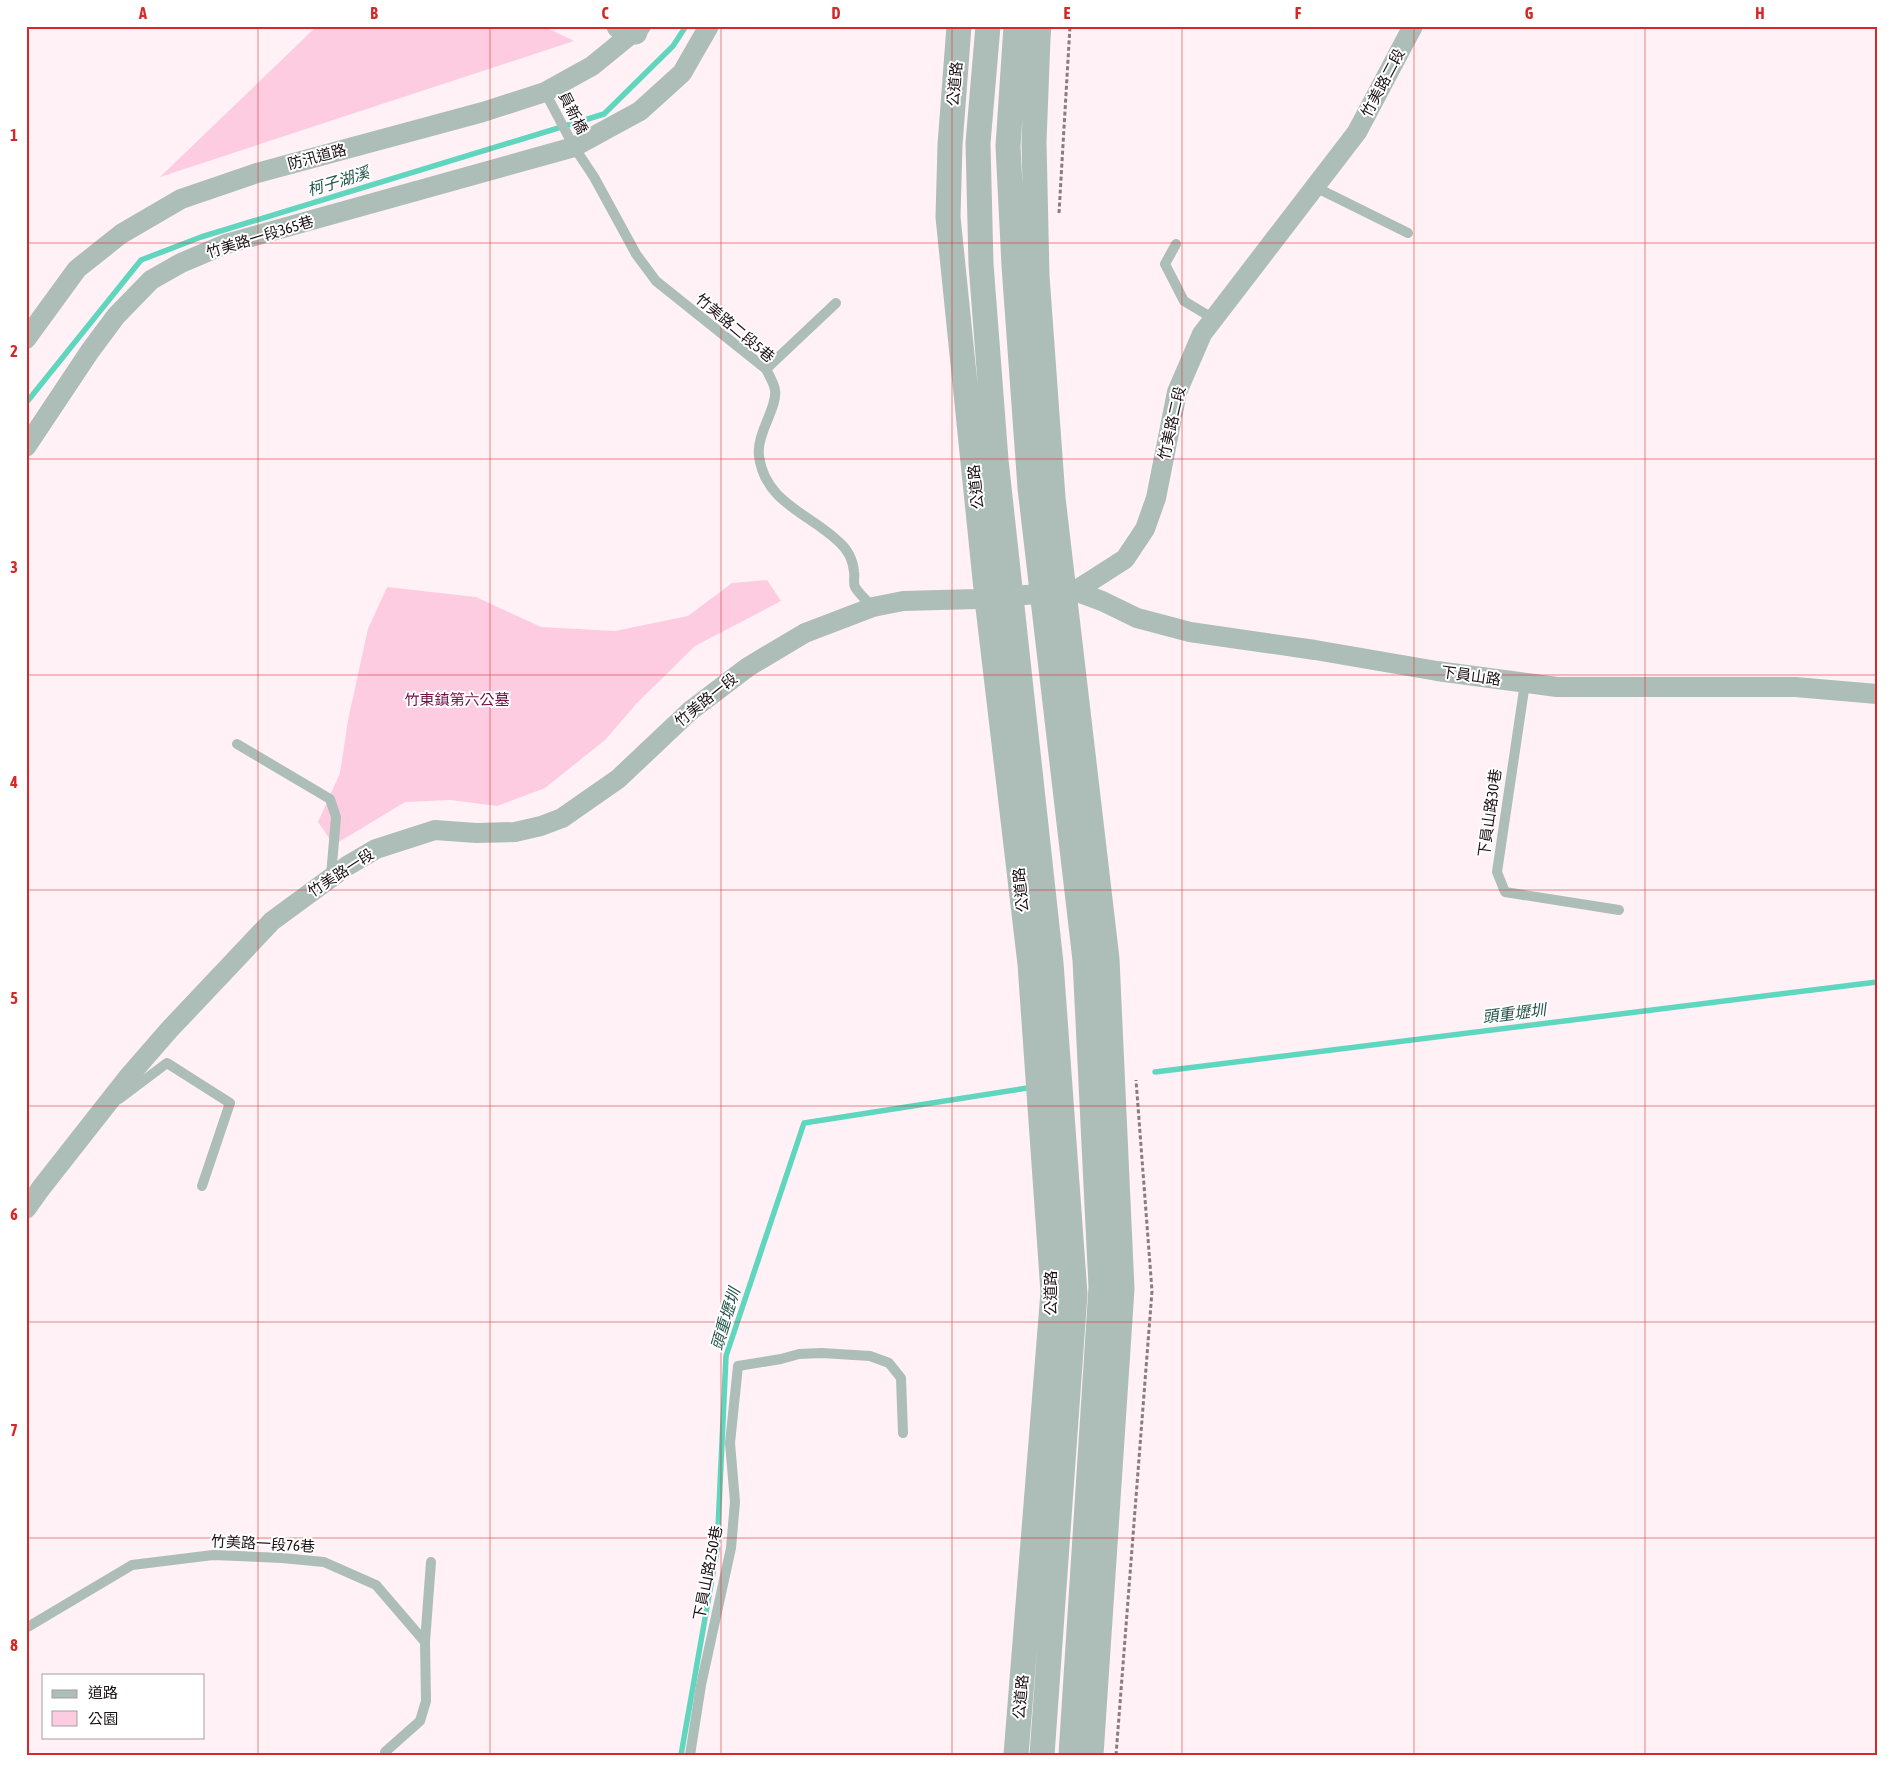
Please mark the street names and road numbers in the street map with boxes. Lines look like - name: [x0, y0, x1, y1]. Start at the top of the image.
- street label: 竹美路二段: [1357, 46, 1408, 120]
- street label: 公道路: [944, 61, 965, 107]
- street label: 員新橋: [556, 89, 591, 137]
- street label: 防汛道路: [286, 141, 348, 172]
- street label: 竹美路一段365巷: [204, 212, 315, 261]
- street label: 竹美路二段5巷: [693, 290, 778, 365]
- street label: 竹美路二段: [1155, 384, 1188, 461]
- street label: 公道路: [965, 464, 986, 510]
- street label: 下員山路: [1440, 663, 1502, 688]
- street label: 竹美路一段: [671, 669, 740, 730]
- street label: 下員山路30巷: [1475, 768, 1504, 858]
- street label: 竹美路一段: [305, 845, 377, 900]
- street label: 公道路: [1010, 867, 1031, 913]
- street label: 公道路: [1042, 1270, 1059, 1316]
- street label: 下員山路250巷: [690, 1524, 725, 1622]
- street label: 竹美路一段76巷: [211, 1532, 315, 1555]
- street label: 公道路: [1010, 1674, 1031, 1720]

